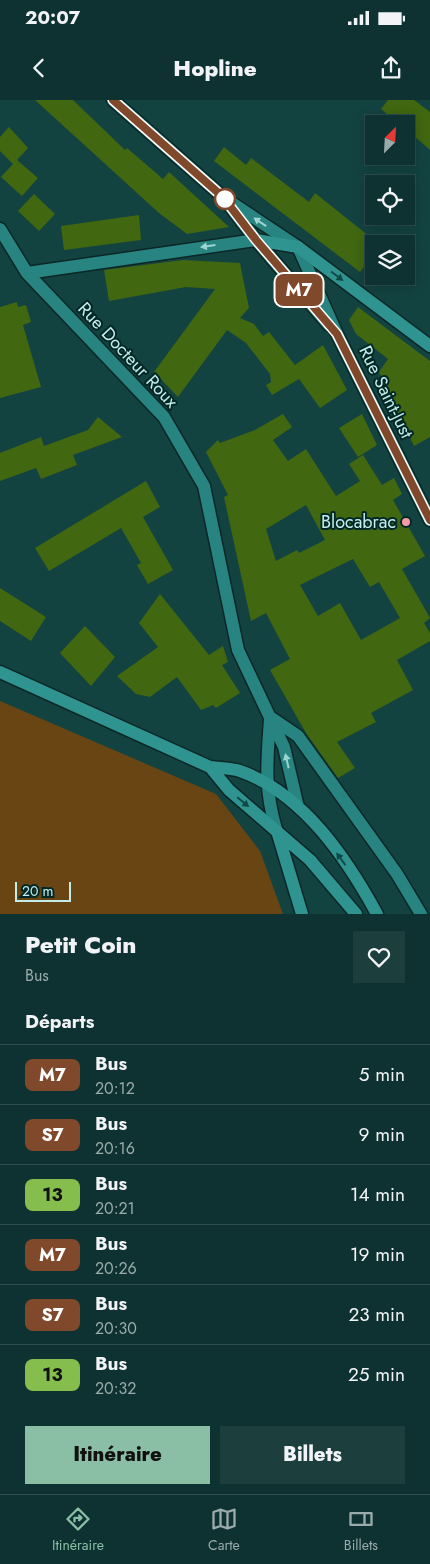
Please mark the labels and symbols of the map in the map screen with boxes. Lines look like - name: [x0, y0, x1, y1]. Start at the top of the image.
- north arrow: [365, 115, 415, 165]
- unlabelled marker: [214, 188, 236, 210]
- one-way arrow: [254, 217, 267, 227]
- one-way arrow: [199, 243, 215, 251]
- one-way arrow: [330, 271, 344, 281]
- line badge: M7: [276, 274, 322, 306]
- street label: Rue Docteur Roux: [72, 296, 184, 414]
- street label: Rue Saint-Just: [352, 341, 420, 443]
- place label: Blocabrac: [321, 509, 396, 535]
- marker: Blocabrac: [400, 516, 412, 528]
- one-way arrow: [283, 753, 291, 768]
- one-way arrow: [236, 796, 249, 807]
- one-way arrow: [336, 852, 346, 866]
- scale bar: [15, 879, 71, 902]

